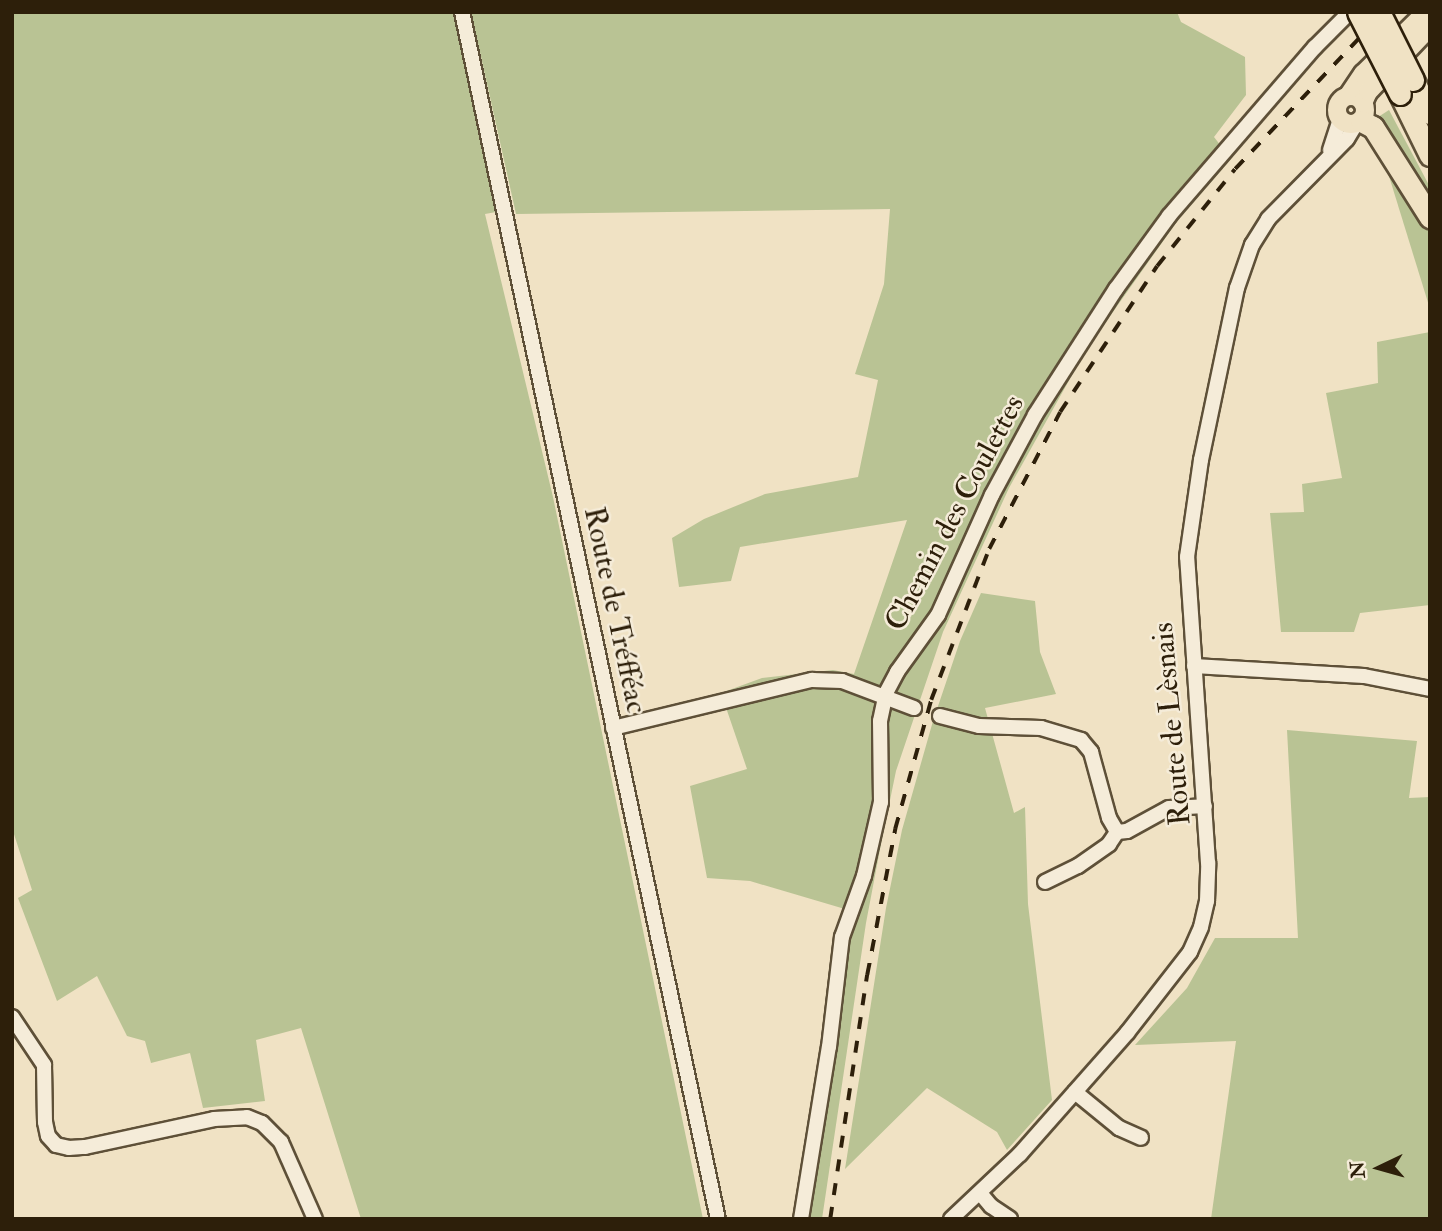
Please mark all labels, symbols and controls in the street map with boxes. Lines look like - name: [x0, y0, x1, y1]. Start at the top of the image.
- street label: Chemin des Coulettes: [878, 389, 1032, 637]
- street label: Route de Tréfféac: [576, 504, 654, 716]
- street label: Route de Lèsnais: [1145, 621, 1199, 827]
- north arrow: [1344, 1133, 1414, 1203]
- text: N: [1345, 1160, 1371, 1179]

